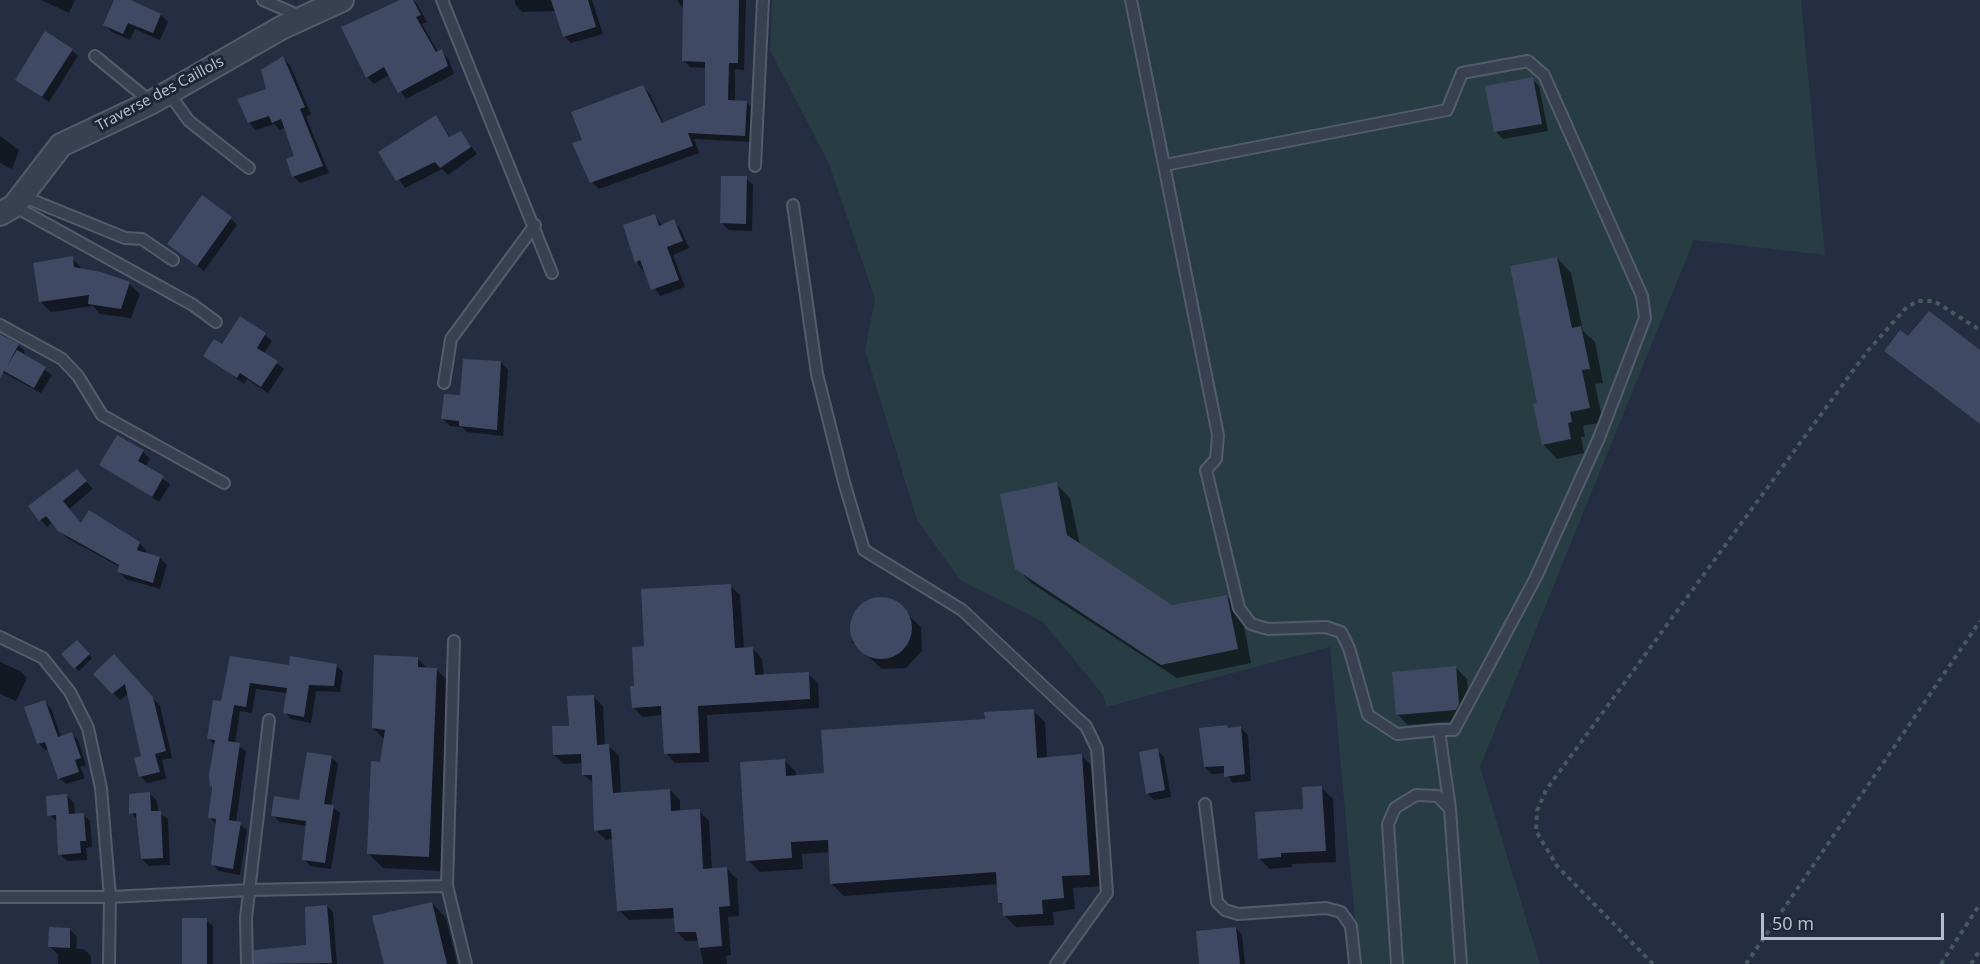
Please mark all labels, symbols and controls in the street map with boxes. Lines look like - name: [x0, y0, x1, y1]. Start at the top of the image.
- street label: Traverse des Caillols: [93, 53, 227, 135]
- scale bar: [1764, 901, 1947, 939]
- text: 50 m: [1772, 911, 1814, 935]

